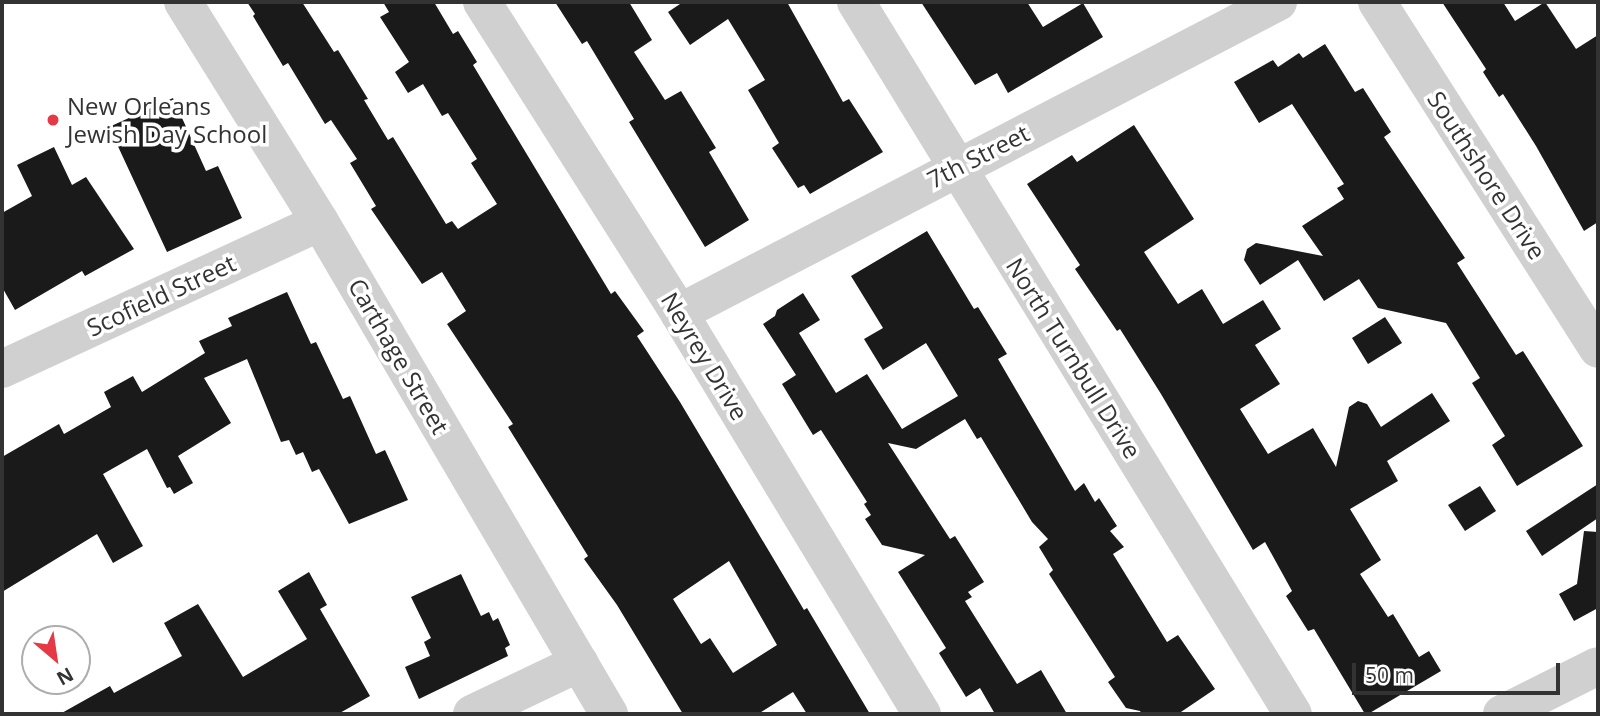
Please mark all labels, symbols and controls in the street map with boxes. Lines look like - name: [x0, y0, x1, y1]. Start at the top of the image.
- street label: Southshore Drive: [1422, 86, 1552, 264]
- place label: New Orleans Jewish Day School: [67, 92, 267, 148]
- marker: New Orleans Jewish Day School: [45, 112, 61, 128]
- street label: 7th Street: [922, 118, 1034, 194]
- street label: Scofield Street: [82, 248, 240, 342]
- street label: North Turnbull Drive: [1001, 253, 1147, 463]
- street label: Carthage Street: [343, 273, 455, 439]
- street label: Neyrey Drive: [656, 287, 754, 425]
- north arrow: [21, 625, 91, 695]
- scale bar: [1355, 650, 1563, 694]
- text: N: [52, 661, 78, 692]
- text: 50 m: [1365, 661, 1414, 689]

